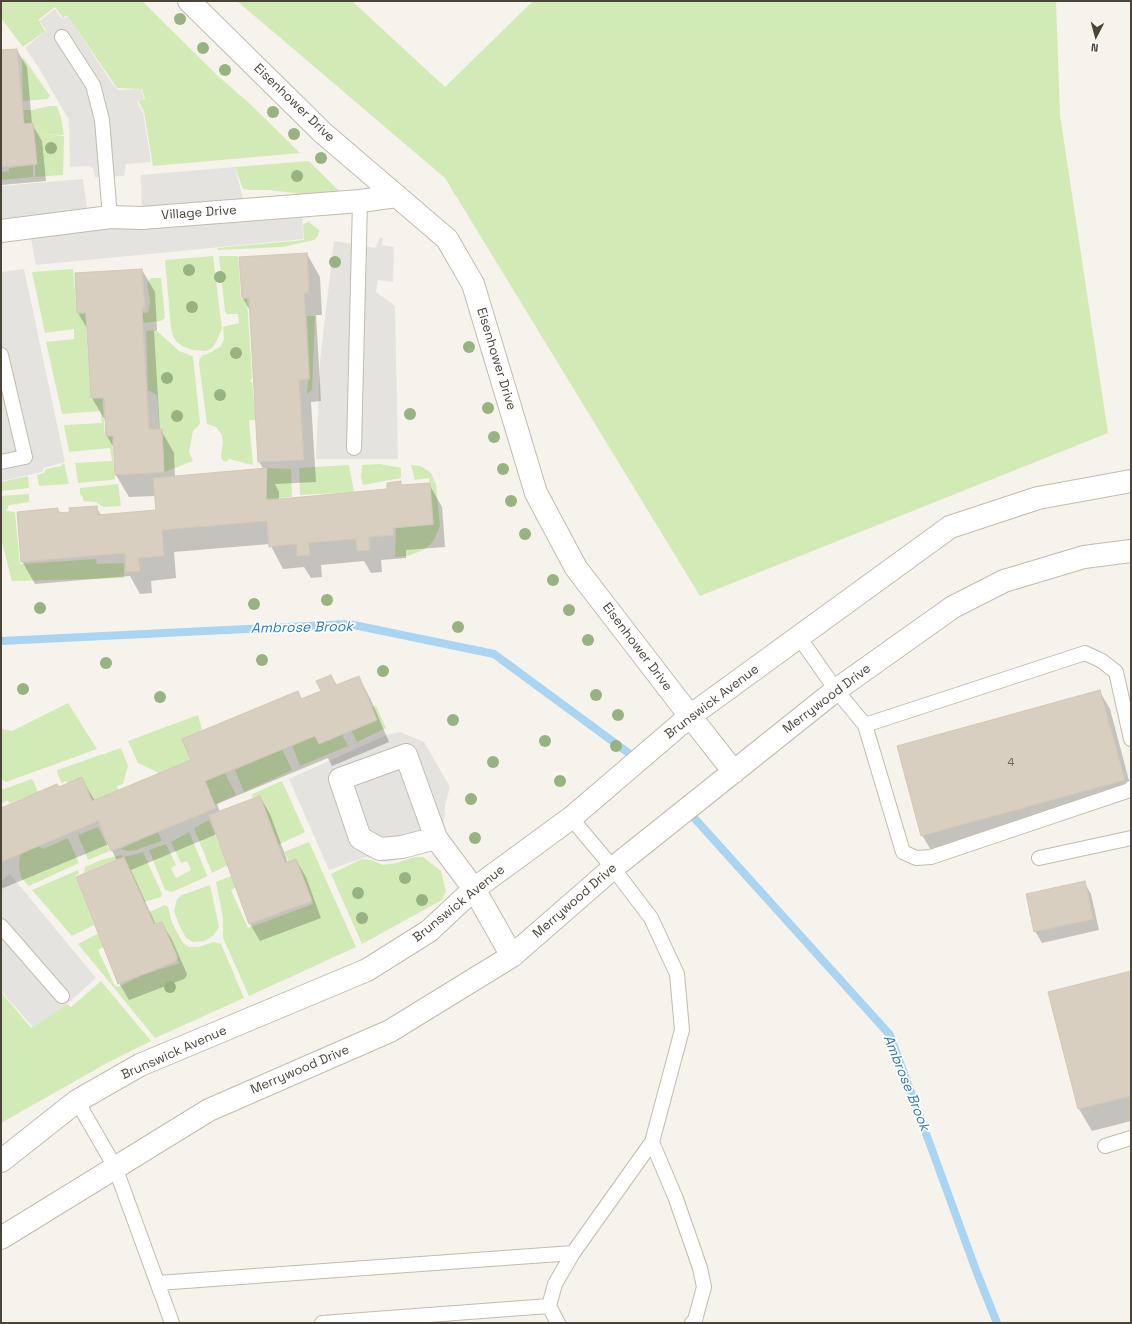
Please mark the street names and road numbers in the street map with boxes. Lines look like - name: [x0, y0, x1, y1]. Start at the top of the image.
- street label: Eisenhower Drive: [250, 60, 338, 146]
- street label: Village Drive: [161, 203, 237, 223]
- street label: Eisenhower Drive: [473, 306, 519, 412]
- street label: Eisenhower Drive: [599, 600, 675, 694]
- street label: Merrywood Drive: [780, 661, 874, 737]
- street label: Brunswick Avenue: [662, 662, 762, 742]
- street label: Merrywood Drive: [530, 860, 620, 942]
- street label: Brunswick Avenue: [410, 862, 508, 946]
- street label: Brunswick Avenue: [119, 1023, 229, 1083]
- street label: Merrywood Drive: [248, 1042, 352, 1098]

